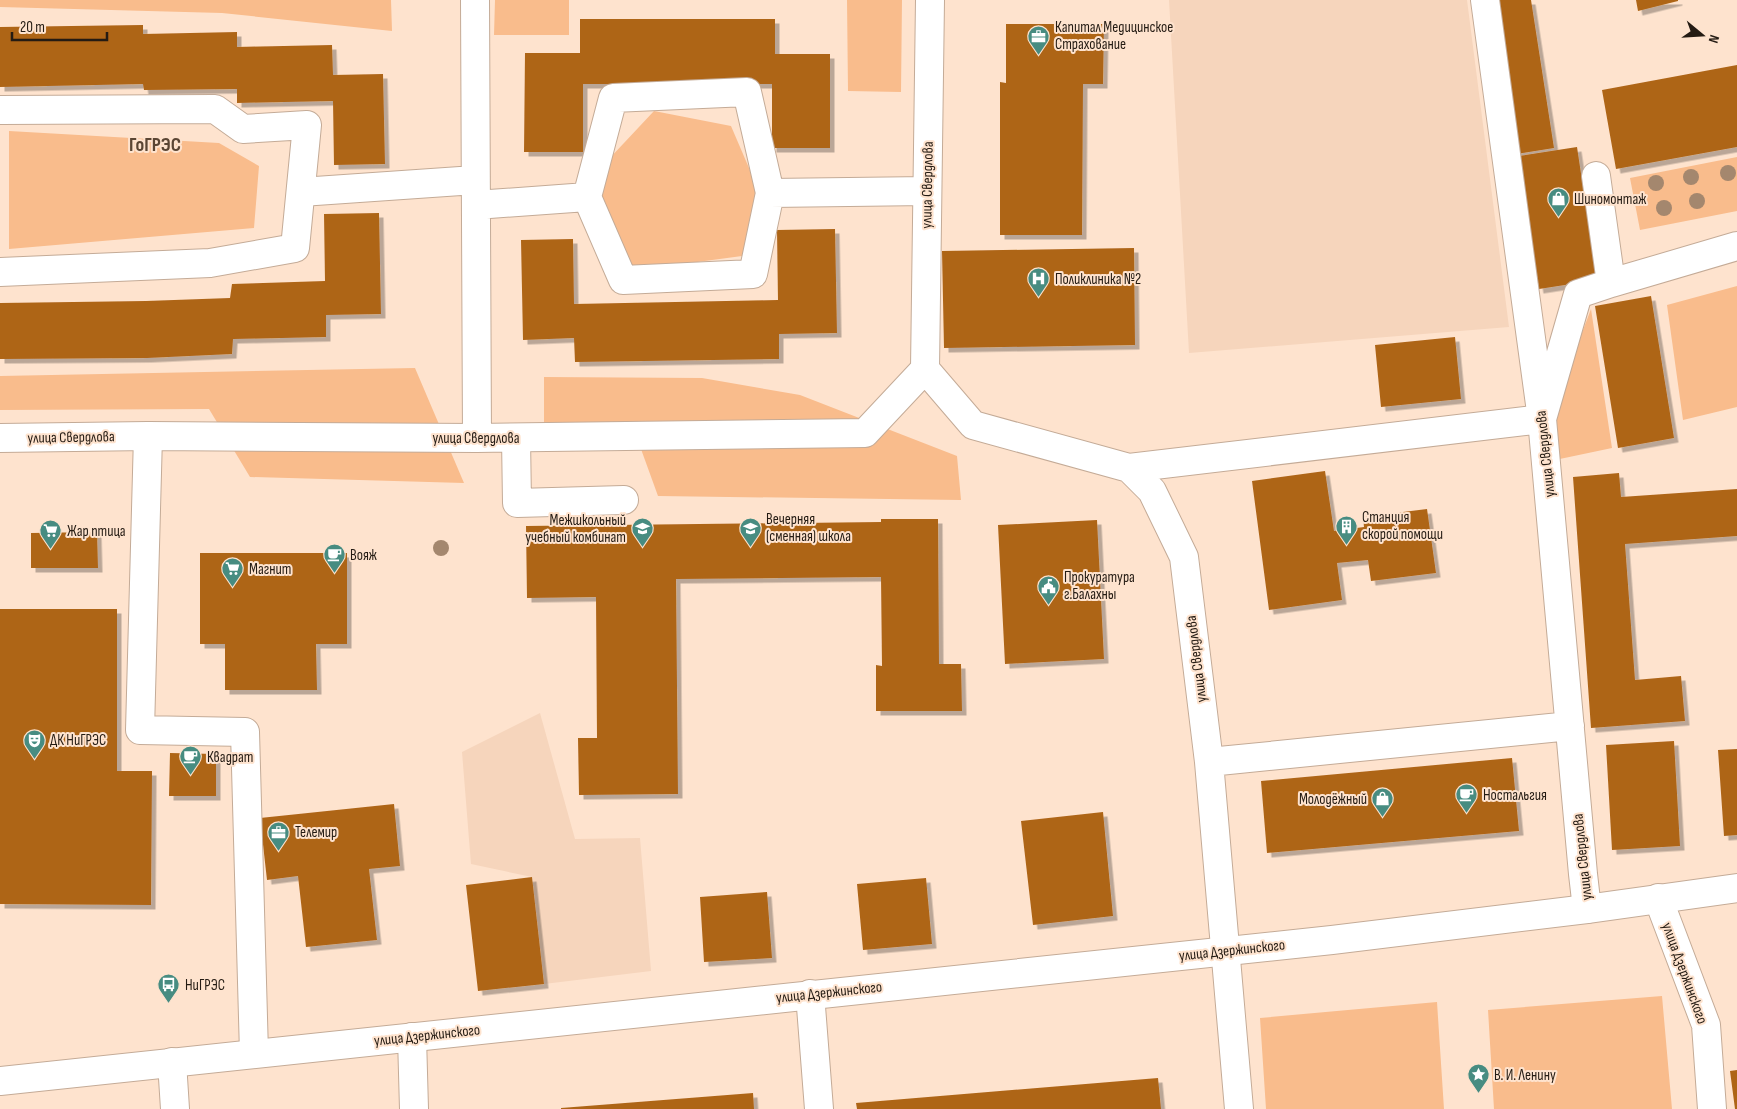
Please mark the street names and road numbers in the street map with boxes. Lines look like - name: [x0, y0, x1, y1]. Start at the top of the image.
- street label: улица Свердлова: [917, 141, 938, 229]
- street label: улица Свердлова: [1531, 409, 1560, 498]
- street label: улица Свердлова: [27, 427, 115, 448]
- street label: улица Свердлова: [432, 429, 520, 448]
- street label: улица Свердлова: [1182, 614, 1211, 703]
- street label: улица Свердлова: [1568, 812, 1597, 901]
- street label: улица Дзержинского: [1657, 920, 1712, 1027]
- street label: улица Дзержинского: [1178, 935, 1286, 966]
- street label: улица Дзержинского: [775, 977, 883, 1008]
- street label: улица Дзержинского: [373, 1020, 481, 1051]

